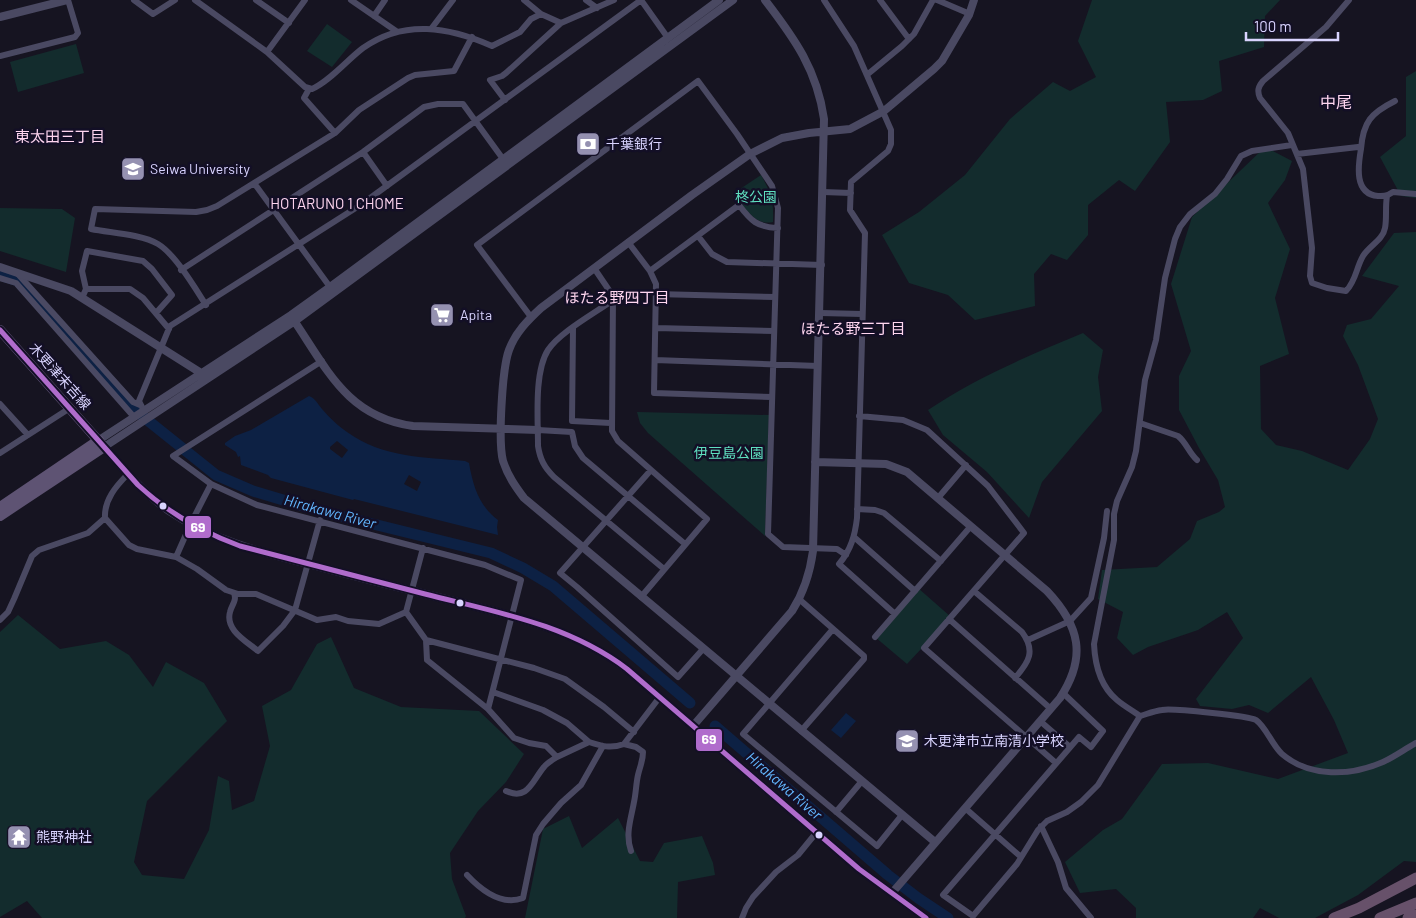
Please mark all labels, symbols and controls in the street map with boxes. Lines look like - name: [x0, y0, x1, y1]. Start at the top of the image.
- scale bar: [1246, 10, 1338, 42]
- text: 100 m: [1254, 17, 1292, 35]
- district label: 中尾: [1320, 92, 1352, 111]
- district label: 東太田三丁目: [15, 127, 105, 145]
- bank icon: 千葉銀行: [575, 131, 601, 157]
- place label: 千葉銀行: [606, 135, 662, 152]
- school or university icon: Seiwa University: [120, 156, 146, 182]
- place label: Seiwa University: [150, 160, 251, 177]
- park label: 柊公園: [735, 188, 777, 205]
- district label: HOTARUNO 1 CHOME: [270, 194, 404, 212]
- district label: ほたる野四丁目: [564, 288, 670, 306]
- supermarket icon: Apita: [429, 302, 455, 328]
- place label: Apita: [460, 306, 492, 323]
- district label: ほたる野三丁目: [800, 319, 906, 337]
- street label: 木更津末吉線: [26, 339, 95, 413]
- park label: 伊豆島公園: [694, 444, 764, 461]
- water label: Hirakawa River: [282, 490, 379, 532]
- unlabelled marker: [158, 501, 168, 511]
- line badge: 69: [184, 515, 212, 539]
- text: 69: [191, 518, 205, 535]
- unlabelled marker: [455, 598, 465, 608]
- line badge: 69: [695, 728, 723, 752]
- school or university icon: 木更津市立南清小学校: [894, 728, 920, 754]
- text: 69: [702, 730, 716, 747]
- place label: 木更津市立南清小学校: [924, 732, 1064, 749]
- water label: Hirakawa River: [743, 747, 827, 824]
- temple icon: 熊野神社: [6, 824, 32, 850]
- place label: 熊野神社: [36, 828, 92, 845]
- unlabelled marker: [814, 830, 824, 840]

